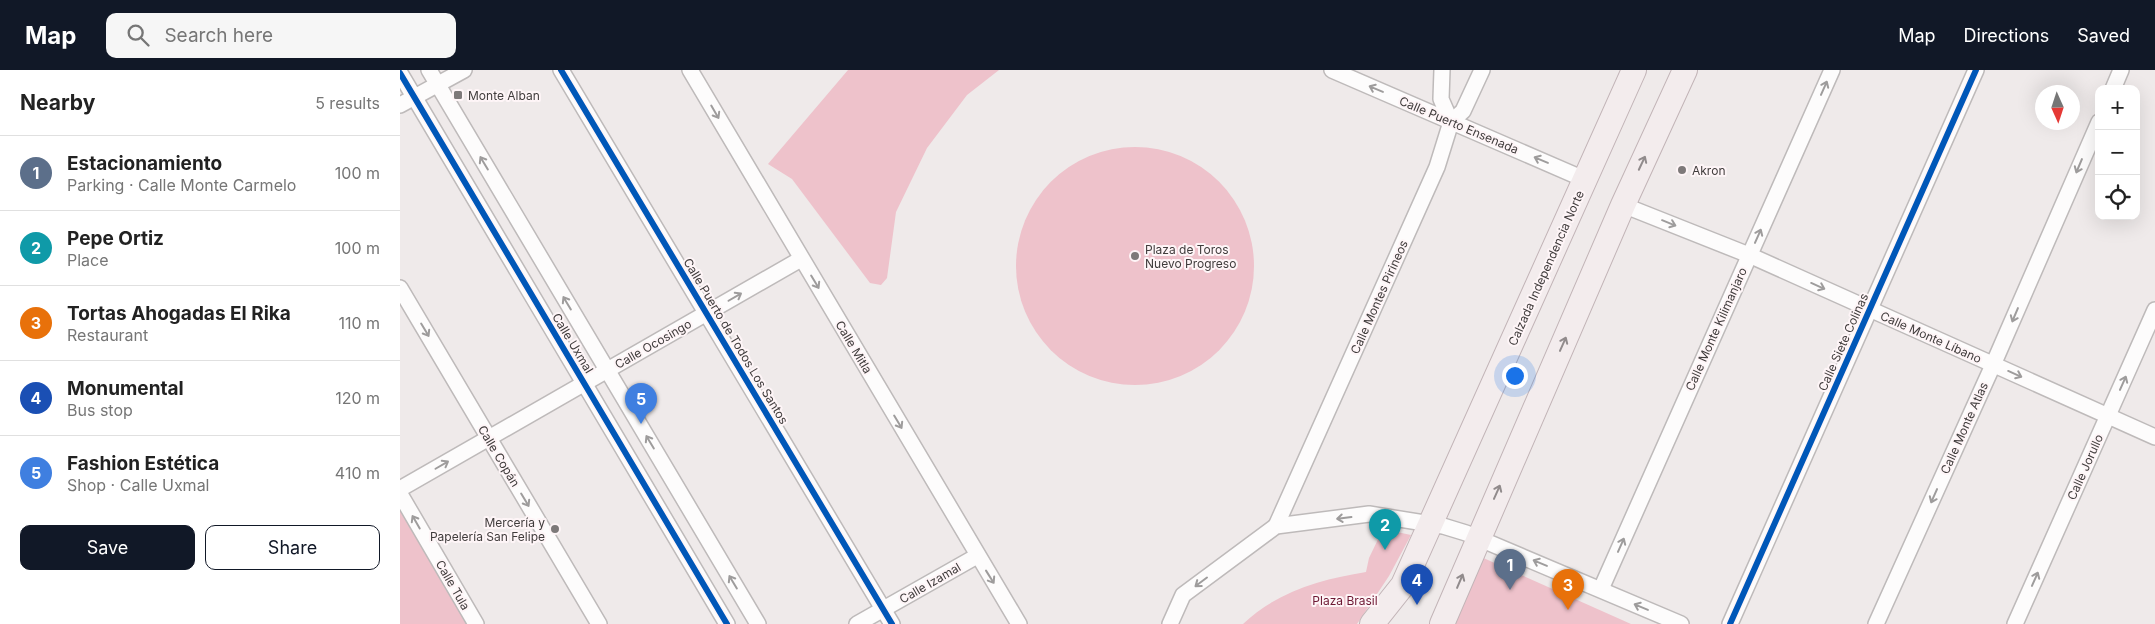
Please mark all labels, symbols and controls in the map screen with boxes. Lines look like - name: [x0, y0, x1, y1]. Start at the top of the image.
- search box: [106, 13, 456, 58]
- text: Map: [25, 21, 76, 50]
- icon: search: [124, 21, 152, 49]
- text: Search here: [164, 24, 273, 47]
- text: Map: [1898, 25, 1936, 46]
- text: Directions: [1964, 25, 2049, 46]
- text: Saved: [2077, 25, 2130, 46]
- one-way arrow: [1820, 81, 1829, 96]
- one-way arrow: [1369, 83, 1384, 93]
- north arrow: [2035, 85, 2080, 130]
- map controls: [2095, 85, 2140, 220]
- button: +: [2095, 85, 2140, 130]
- place label: Monte Alban: [468, 88, 540, 103]
- marker: Monte Alban: [452, 89, 464, 101]
- text: Nearby: [20, 90, 95, 115]
- text: 5 results: [315, 93, 380, 113]
- street label: Calle Puerto Ensenada: [1397, 93, 1521, 157]
- one-way arrow: [710, 104, 720, 119]
- button: −: [2095, 130, 2140, 175]
- text: Estacionamiento: [67, 152, 222, 175]
- one-way arrow: [1534, 155, 1549, 165]
- one-way arrow: [1638, 156, 1648, 171]
- one-way arrow: [479, 157, 489, 171]
- one-way arrow: [2074, 158, 2084, 173]
- text: 1: [33, 163, 39, 183]
- text: 100 m: [335, 163, 380, 183]
- place label: Akron: [1692, 163, 1725, 178]
- marker: Akron: [1676, 164, 1688, 176]
- text: Parking · Calle Monte Carmelo: [67, 175, 296, 195]
- button: locate: [2095, 175, 2140, 220]
- street label: Calzada Independencia Norte: [1505, 188, 1587, 348]
- one-way arrow: [1661, 219, 1676, 228]
- text: Pepe Ortiz: [67, 227, 164, 250]
- one-way arrow: [1753, 229, 1763, 244]
- text: 2: [31, 238, 41, 258]
- text: 100 m: [335, 238, 380, 258]
- street label: Calle Montes Pirineos: [1347, 238, 1411, 356]
- place label: Plaza de Toros Nuevo Progreso: [1145, 242, 1236, 271]
- text: Place: [67, 250, 109, 270]
- marker: Plaza de Toros Nuevo Progreso: [1129, 250, 1141, 262]
- street label: Calle Puerto de Todos Los Santos: [680, 255, 792, 427]
- street label: Calle Monte Kilimanjaro: [1682, 265, 1750, 393]
- one-way arrow: [811, 275, 821, 289]
- one-way arrow: [1810, 282, 1825, 292]
- street label: Calle Siete Colinas: [1815, 291, 1871, 393]
- one-way arrow: [727, 292, 742, 301]
- one-way arrow: [562, 296, 572, 310]
- text: Tortas Ahogadas El Rika: [67, 302, 291, 325]
- street label: Calle Monte Líbano: [1878, 308, 1984, 366]
- one-way arrow: [2009, 308, 2018, 323]
- street label: Calle Uxmal: [549, 310, 597, 376]
- text: 3: [31, 313, 41, 333]
- text: 110 m: [338, 313, 380, 333]
- street label: Calle Ocosingo: [612, 316, 694, 372]
- street label: Calle Mitla: [832, 318, 876, 376]
- one-way arrow: [420, 322, 430, 336]
- text: Restaurant: [67, 325, 148, 345]
- one-way arrow: [1558, 337, 1568, 352]
- your location: [1502, 363, 1528, 389]
- one-way arrow: [2007, 370, 2022, 380]
- one-way arrow: [2118, 376, 2128, 391]
- text: Monumental: [67, 377, 184, 400]
- street label: Calle Monte Atlas: [1937, 380, 1991, 476]
- pin: 5: [625, 383, 657, 424]
- text: 4: [31, 388, 41, 408]
- text: 120 m: [335, 388, 380, 408]
- text: Bus stop: [67, 400, 133, 420]
- one-way arrow: [893, 415, 903, 429]
- street label: Calle Copán: [475, 423, 523, 489]
- street label: Calle Jorullo: [2064, 432, 2106, 502]
- one-way arrow: [645, 436, 655, 450]
- text: Fashion Estética: [67, 452, 219, 475]
- one-way arrow: [435, 460, 450, 470]
- text: 5: [31, 463, 41, 483]
- text: 410 m: [335, 463, 380, 483]
- text: Shop · Calle Uxmal: [67, 475, 210, 495]
- one-way arrow: [1493, 485, 1503, 500]
- one-way arrow: [1929, 488, 1938, 503]
- one-way arrow: [521, 492, 531, 506]
- pin: 2: [1369, 509, 1401, 550]
- one-way arrow: [1337, 513, 1353, 523]
- one-way arrow: [411, 515, 421, 529]
- place label: Mercería y Papelería San Felipe: [430, 515, 545, 544]
- marker: Mercería y Papelería San Felipe: [549, 523, 561, 535]
- button: Save: [20, 525, 195, 570]
- button: Share: [205, 525, 380, 570]
- one-way arrow: [1616, 538, 1626, 553]
- pin: 1: [1494, 549, 1526, 590]
- street label: Calle Tula: [433, 557, 473, 613]
- one-way arrow: [1533, 558, 1548, 568]
- street label: Calle Izamal: [897, 559, 963, 607]
- pin: 4: [1401, 564, 1433, 605]
- one-way arrow: [985, 569, 995, 583]
- pin: 3: [1552, 569, 1584, 610]
- one-way arrow: [2031, 572, 2040, 587]
- one-way arrow: [1456, 573, 1465, 588]
- one-way arrow: [728, 576, 738, 590]
- one-way arrow: [1194, 577, 1208, 587]
- park label: Plaza Brasil: [1312, 593, 1378, 608]
- one-way arrow: [1634, 601, 1649, 611]

